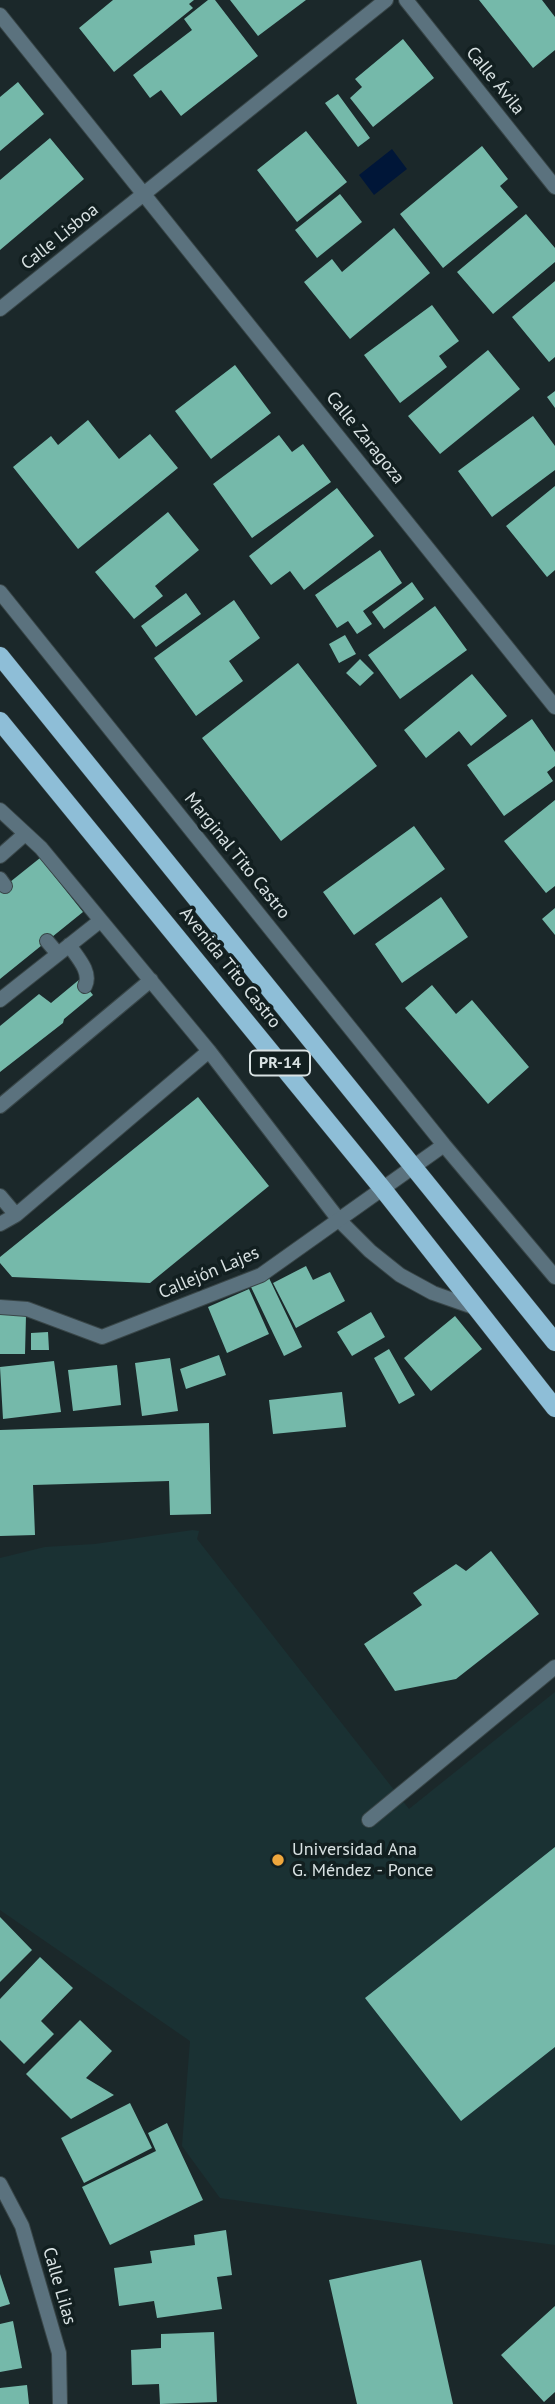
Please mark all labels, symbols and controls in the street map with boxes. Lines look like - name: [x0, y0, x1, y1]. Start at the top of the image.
- street label: Calle Ávila: [461, 43, 529, 119]
- street label: Calle Lisboa: [17, 199, 103, 275]
- street label: Calle Zaragoza: [321, 387, 409, 489]
- street label: Marginal Tito Castro: [179, 789, 295, 923]
- street label: Avenida Tito Castro: [175, 903, 285, 1033]
- road number: PR-14: [250, 1050, 310, 1076]
- street label: Callejón Lajes: [156, 1242, 262, 1304]
- place label: Universidad Ana G. Méndez - Ponce: [292, 1839, 433, 1882]
- marker: Universidad Ana G. Méndez - Ponce: [270, 1852, 286, 1868]
- street label: Calle Lilas: [38, 2245, 80, 2327]

